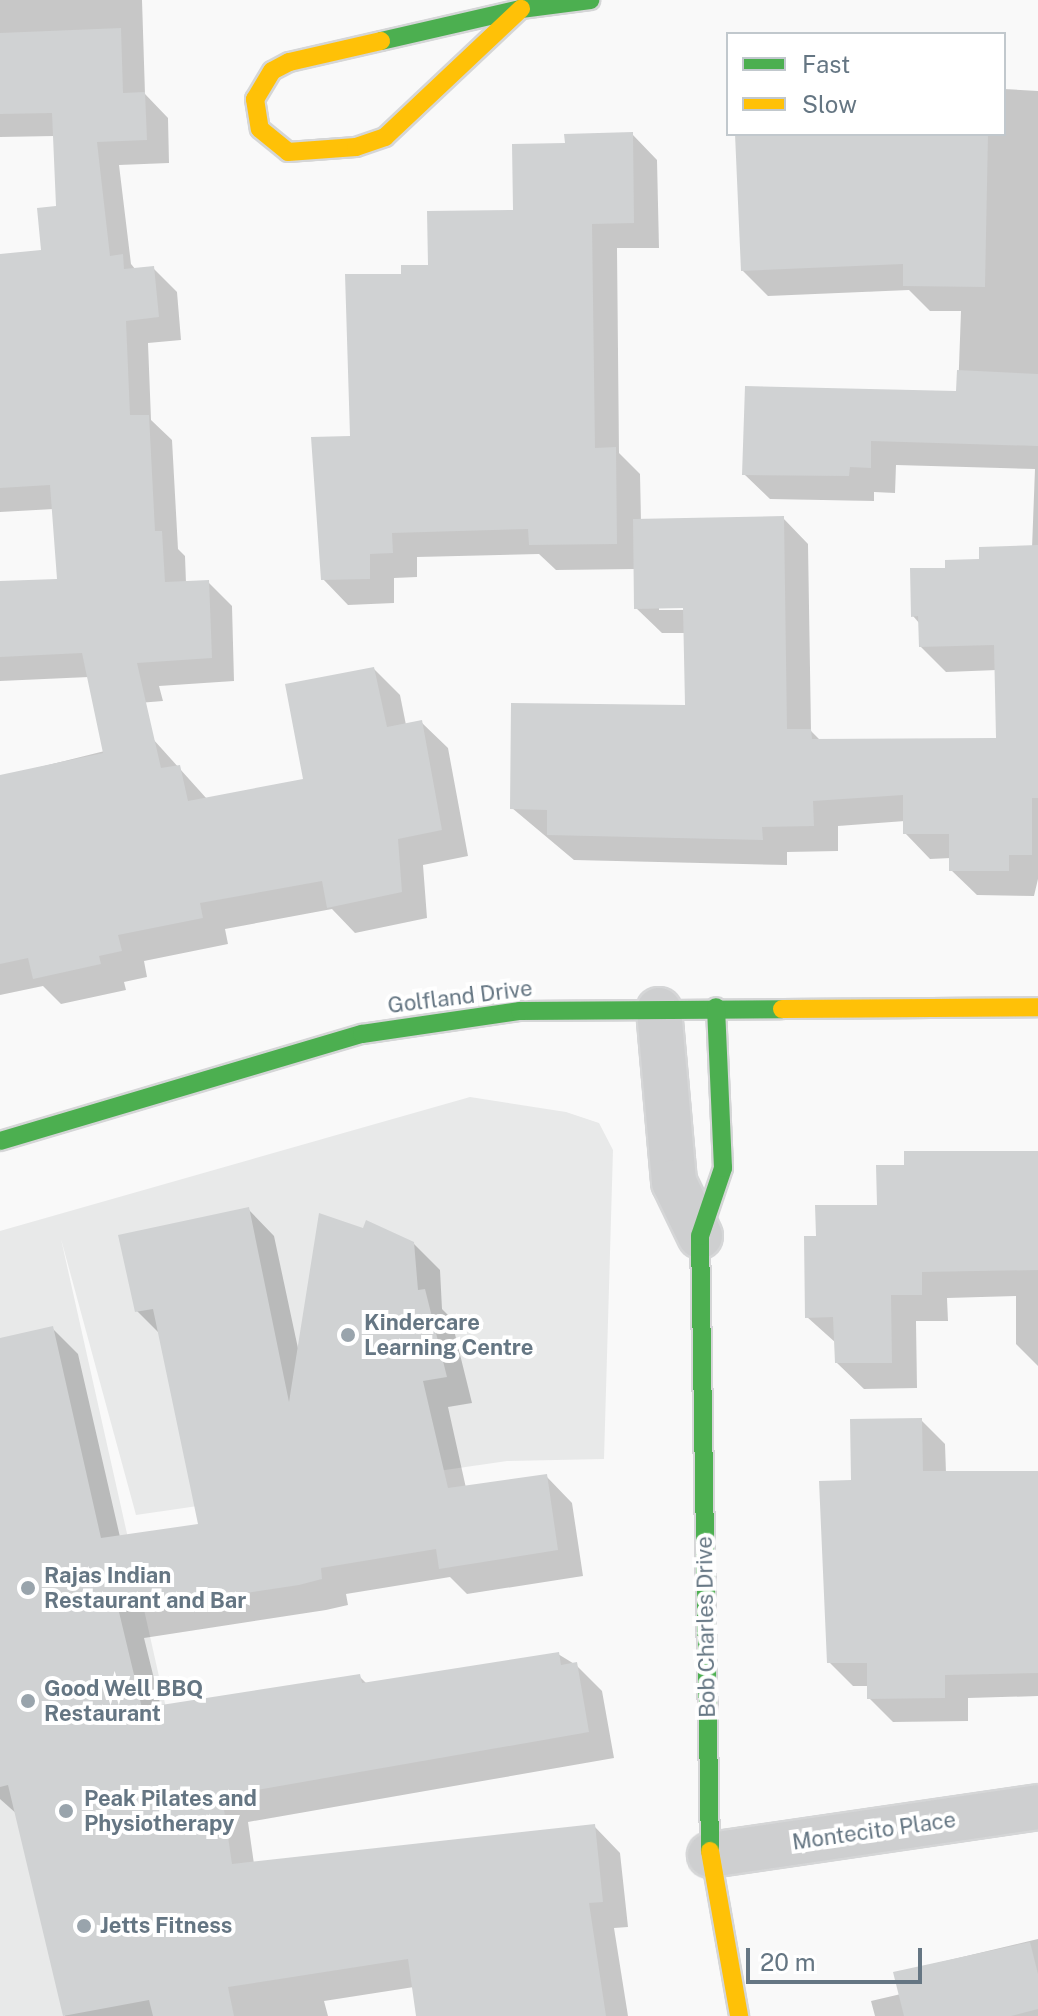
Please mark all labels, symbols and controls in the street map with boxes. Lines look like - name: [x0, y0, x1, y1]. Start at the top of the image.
- legend: [726, 32, 1006, 136]
- text: Fast: [802, 50, 850, 78]
- text: Slow: [802, 90, 857, 118]
- street label: Golfland Drive: [386, 975, 534, 1019]
- place label: Kindercare Learning Centre: [364, 1309, 534, 1360]
- marker: Kindercare Learning Centre: [339, 1326, 357, 1344]
- street label: Bob Charles Drive: [691, 1536, 721, 1718]
- place label: Rajas Indian Restaurant and Bar: [44, 1562, 246, 1614]
- marker: Rajas Indian Restaurant and Bar: [19, 1579, 37, 1597]
- place label: Good Well BBQ Restaurant: [44, 1675, 204, 1726]
- marker: Good Well BBQ Restaurant: [19, 1692, 37, 1710]
- place label: Peak Pilates and Physiotherapy: [84, 1785, 257, 1836]
- marker: Peak Pilates and Physiotherapy: [55, 1800, 77, 1822]
- street label: Montecito Place: [790, 1806, 958, 1856]
- place label: Jetts Fitness: [100, 1913, 233, 1939]
- marker: Jetts Fitness: [75, 1917, 93, 1935]
- scale bar: [750, 1932, 926, 1982]
- text: 20 m: [760, 1948, 816, 1976]

